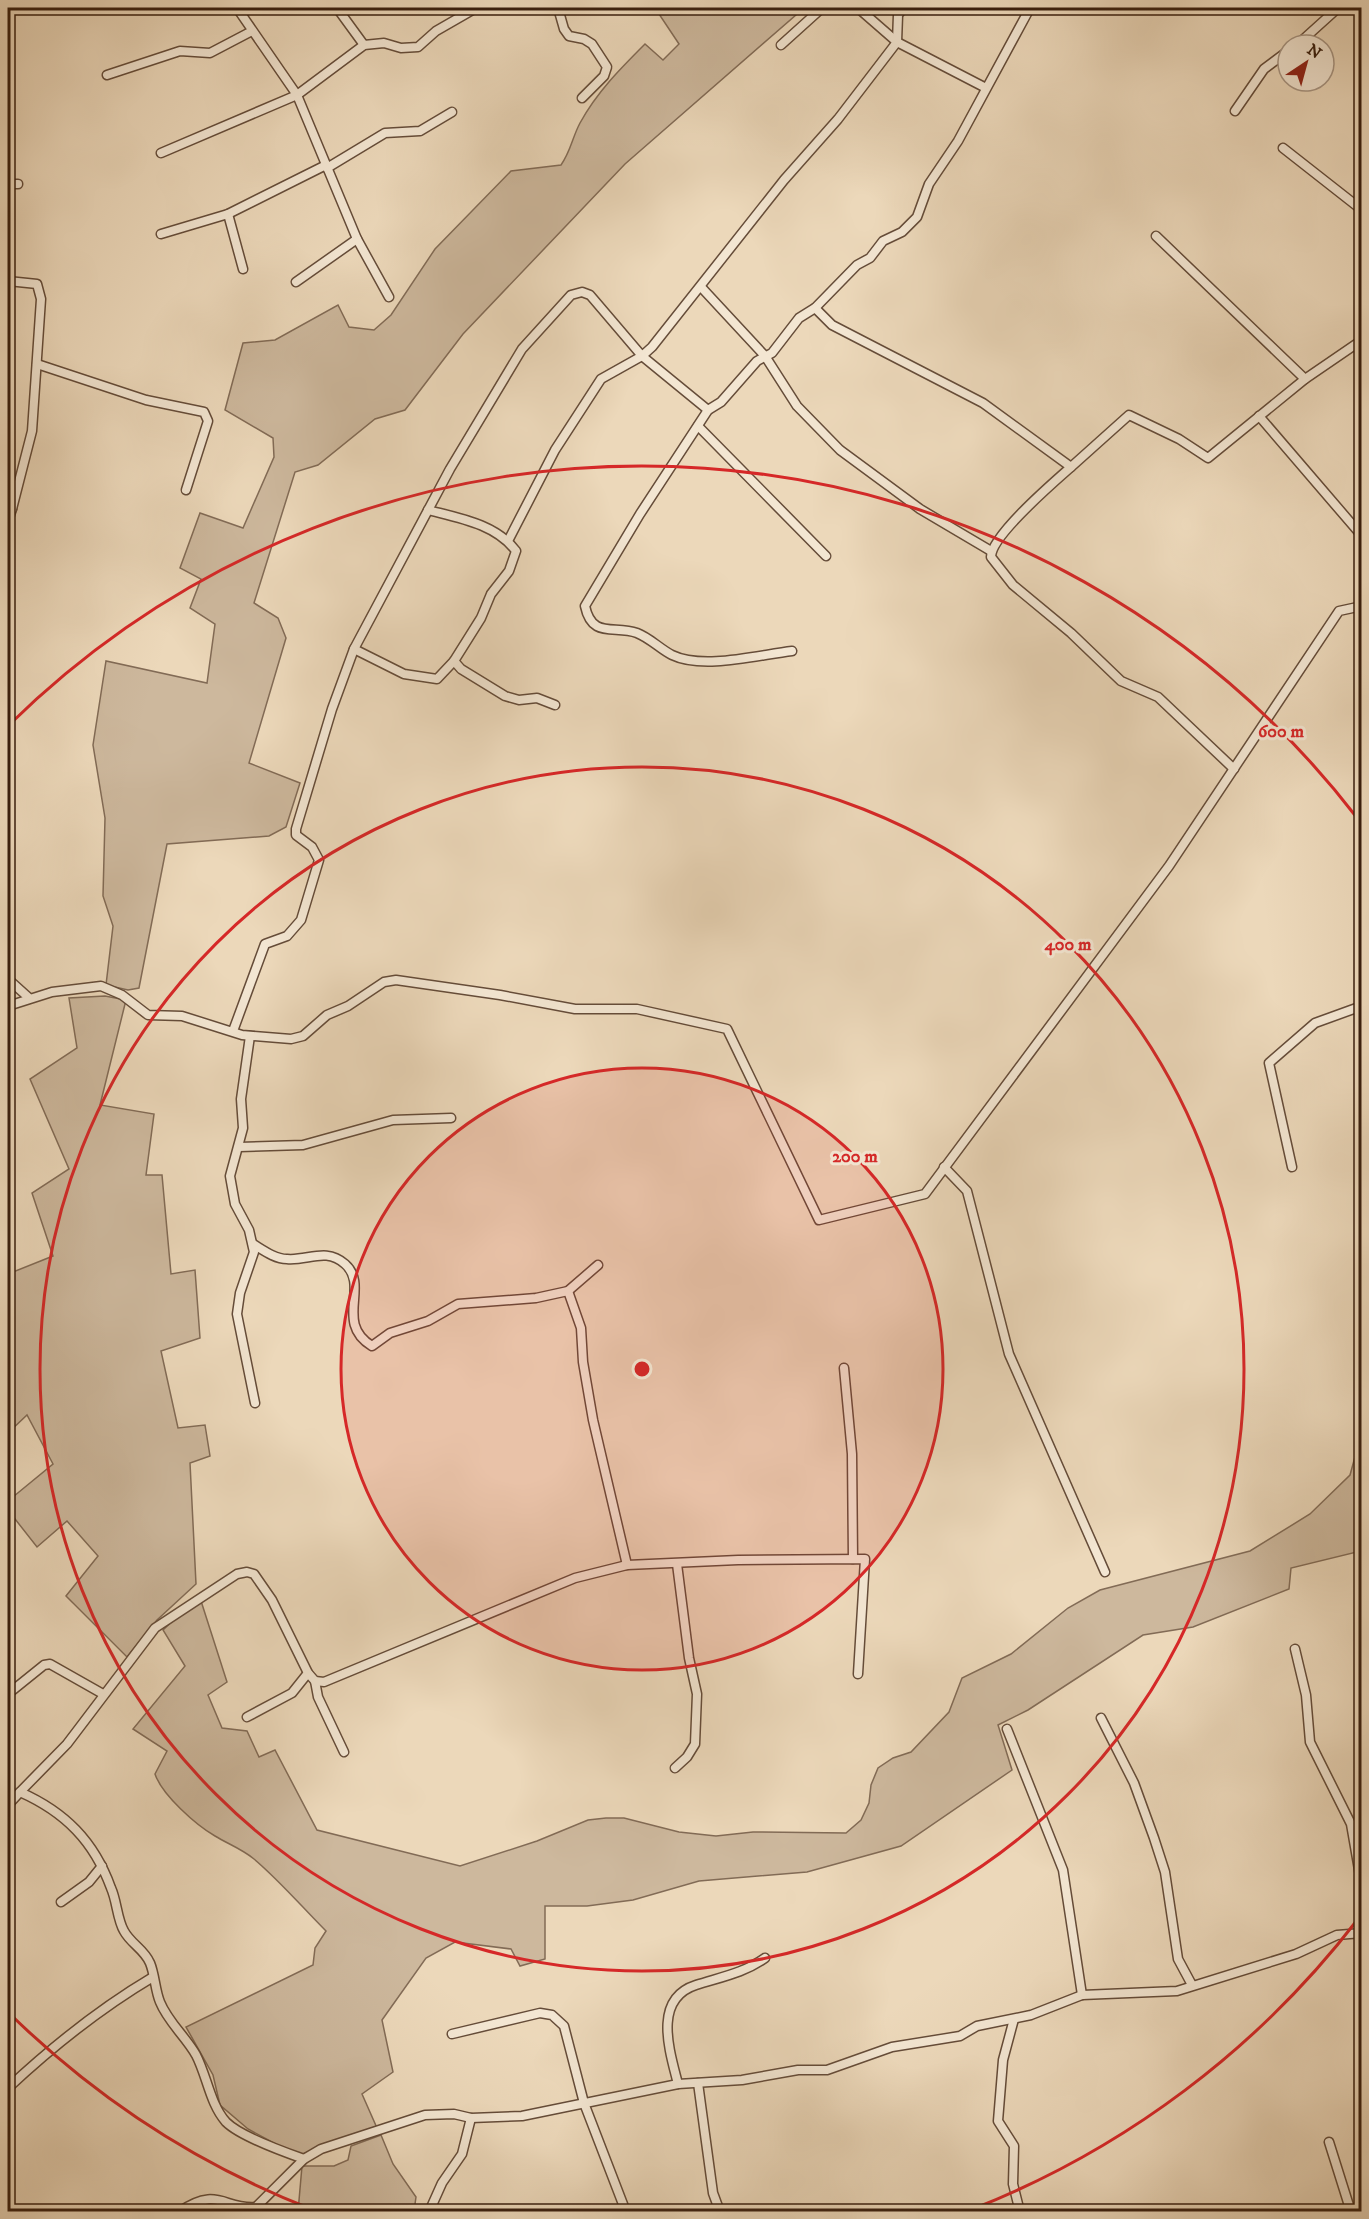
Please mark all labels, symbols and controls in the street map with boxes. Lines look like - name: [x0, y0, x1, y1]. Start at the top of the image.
- north arrow: [1276, 33, 1336, 93]
- text: N: [1303, 40, 1325, 64]
- text: 600 m: [1258, 721, 1305, 743]
- text: 400 m: [1043, 934, 1092, 956]
- text: 200 m: [832, 1146, 878, 1168]
- centre of rings: [632, 1359, 652, 1379]

